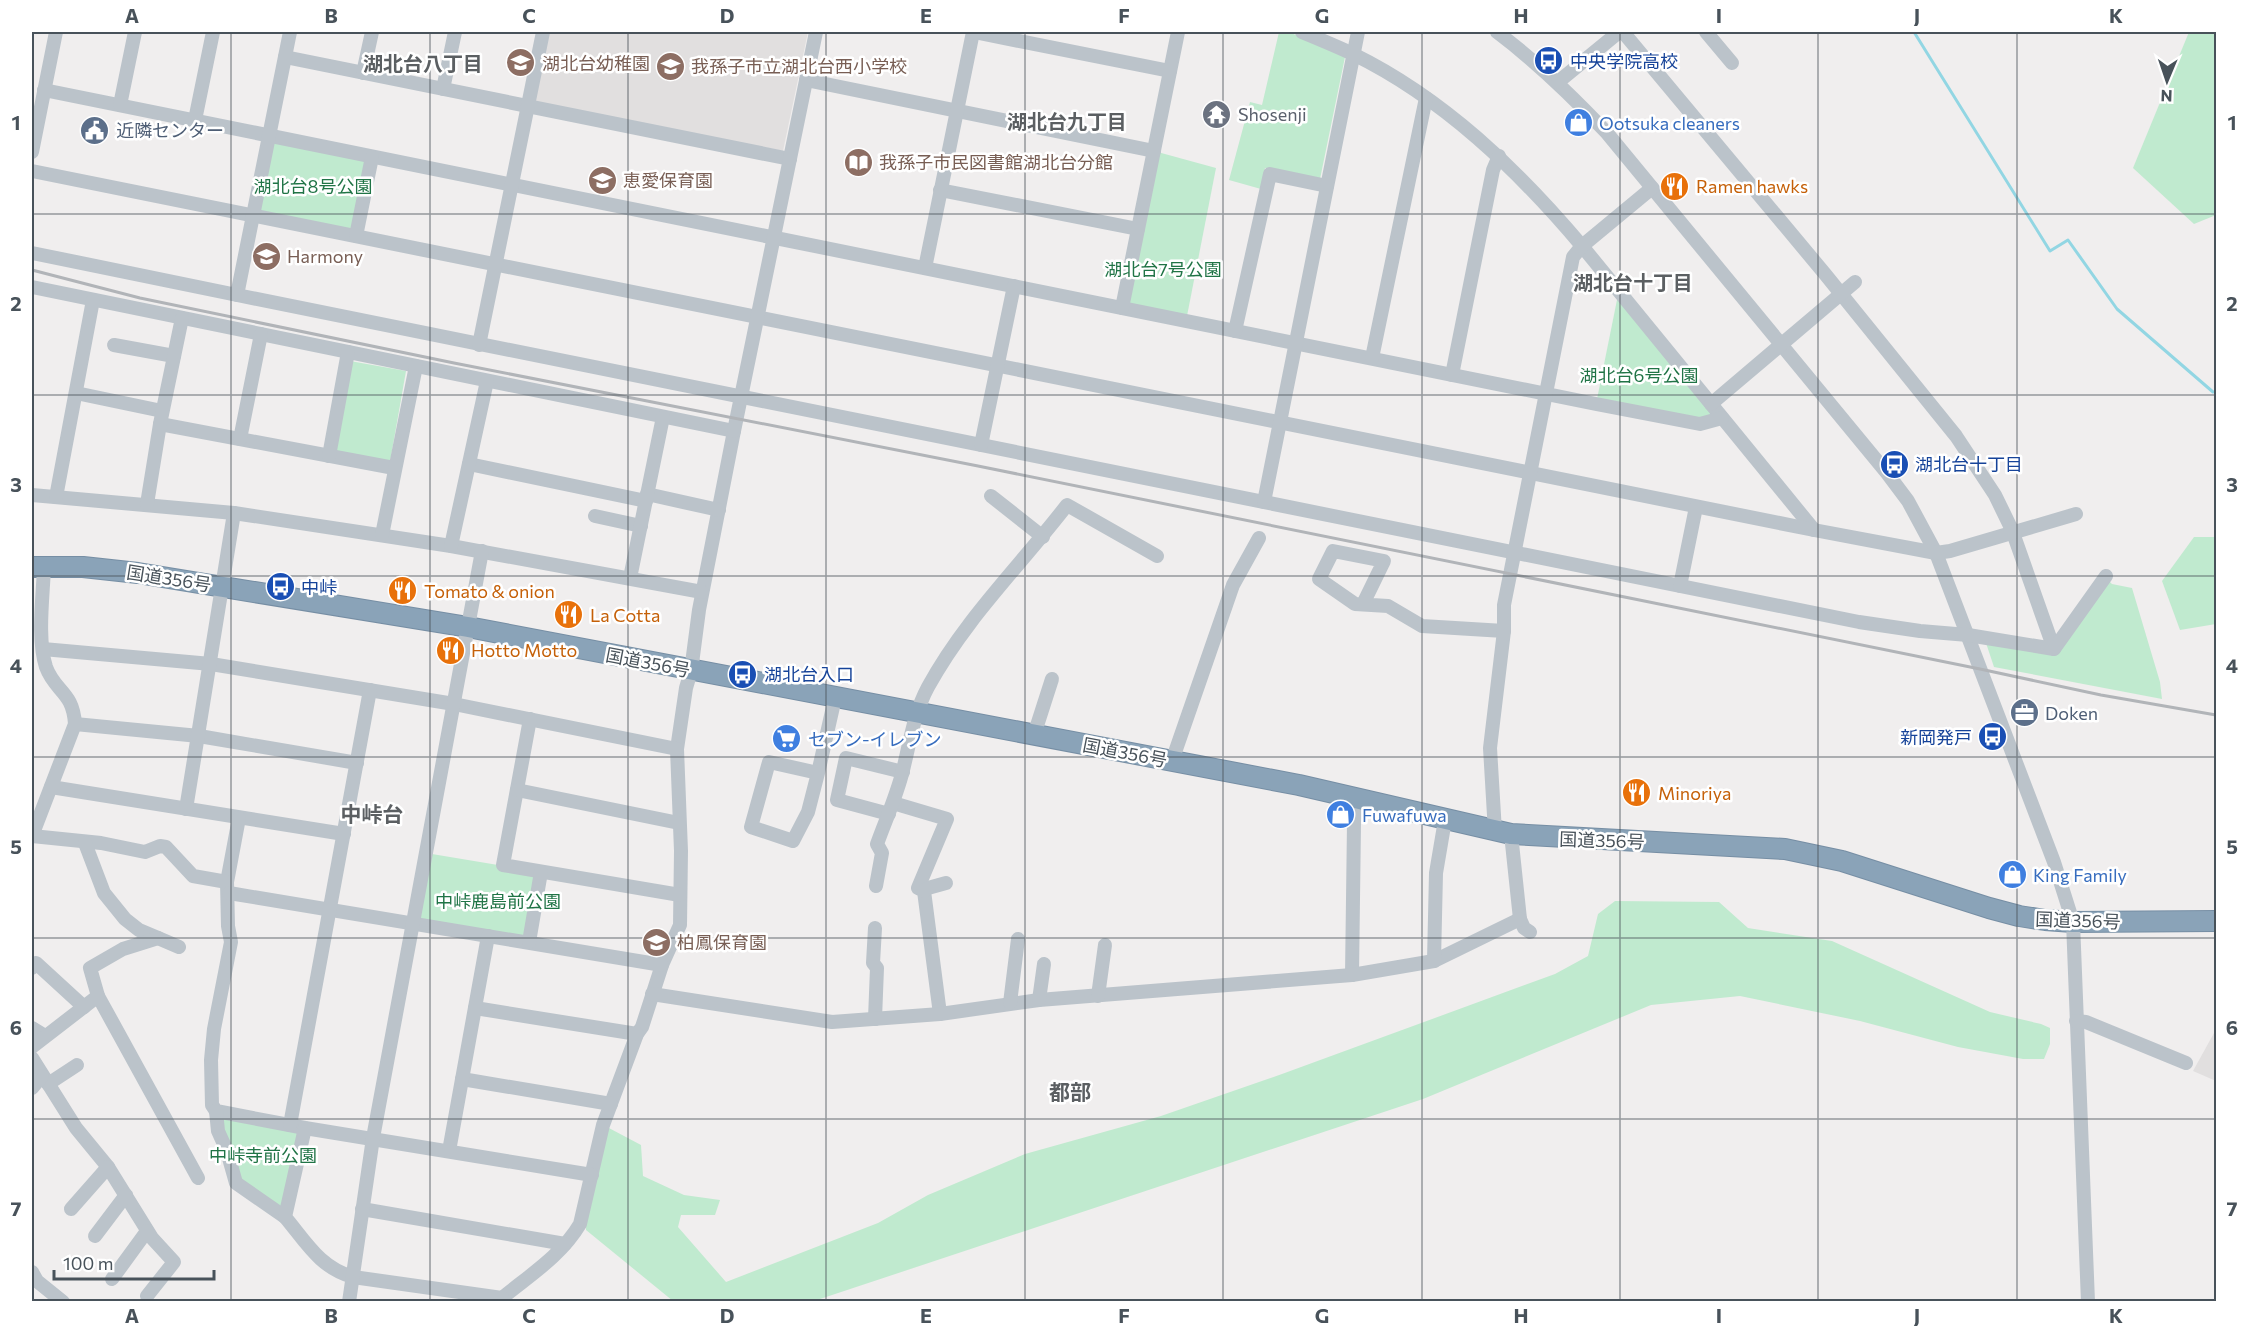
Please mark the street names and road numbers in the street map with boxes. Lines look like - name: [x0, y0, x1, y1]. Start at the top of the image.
- street label: 国道356号: [125, 560, 213, 596]
- street label: 国道356号: [604, 643, 692, 681]
- street label: 国道356号: [1081, 733, 1169, 771]
- street label: 国道356号: [1559, 828, 1645, 852]
- street label: 国道356号: [2035, 908, 2121, 932]

